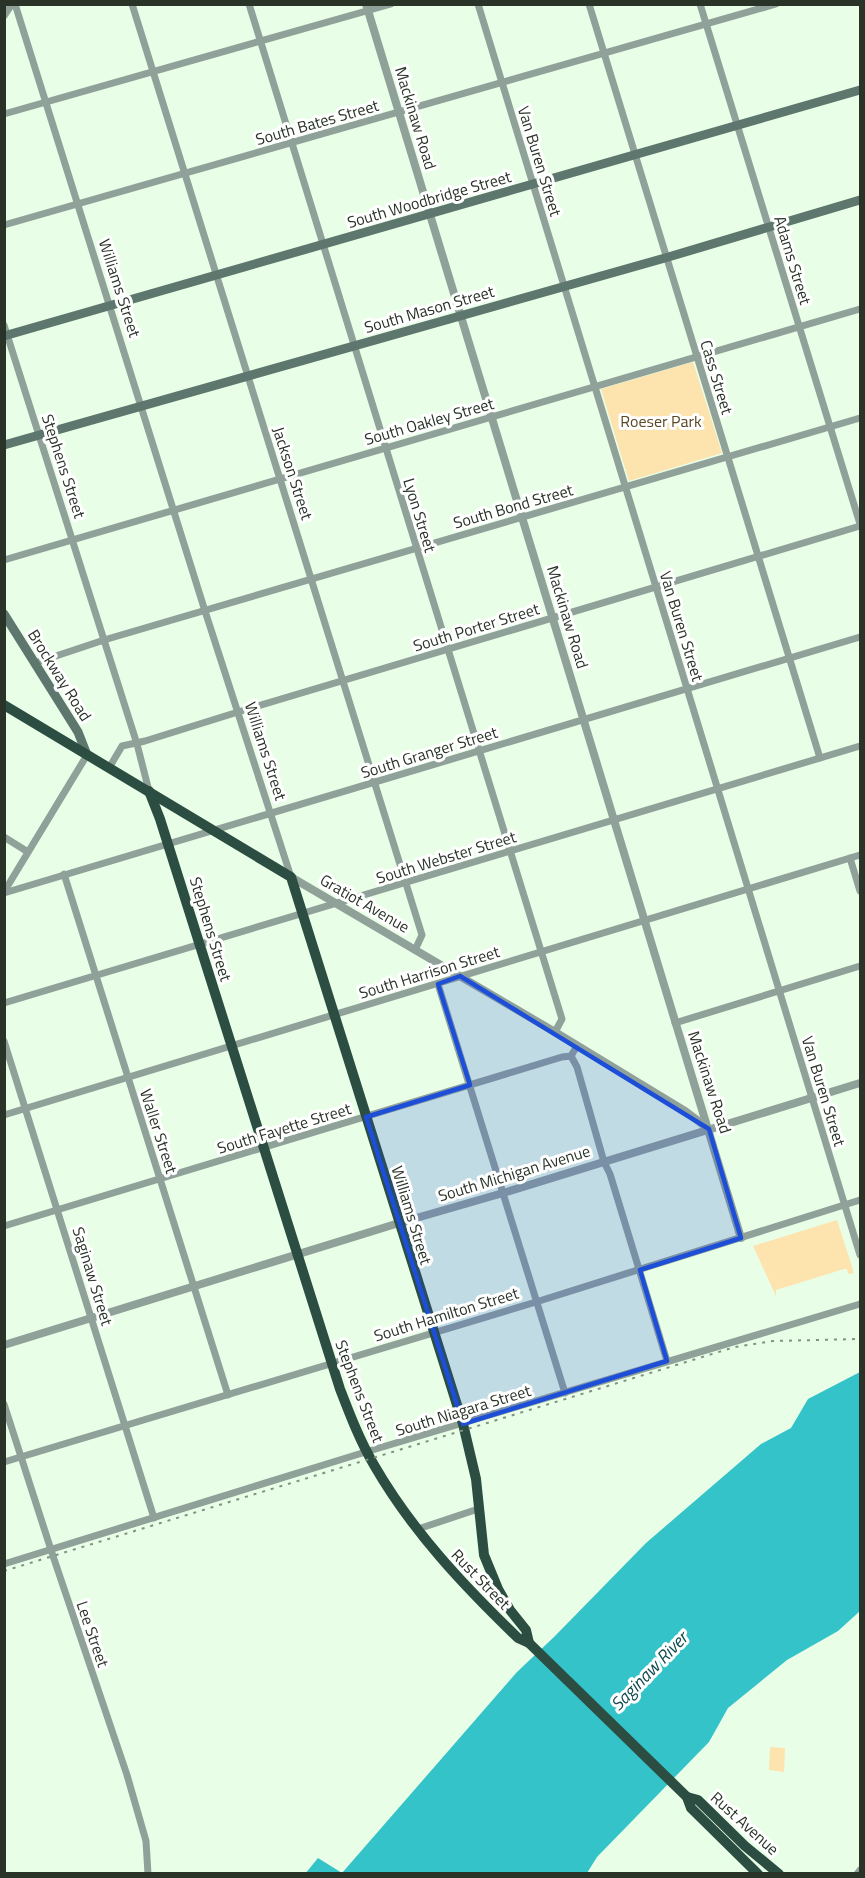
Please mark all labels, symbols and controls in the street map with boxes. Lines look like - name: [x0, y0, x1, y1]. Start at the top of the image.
- street label: Mackinaw Road: [389, 64, 443, 172]
- street label: South Bates Street: [253, 93, 382, 151]
- street label: Van Buren Street: [512, 103, 568, 219]
- street label: South Woodbridge Street: [344, 164, 514, 234]
- street label: Adams Street: [768, 213, 818, 308]
- street label: Williams Street: [93, 236, 147, 341]
- street label: South Mason Street: [361, 279, 497, 339]
- street label: Cass Street: [694, 337, 740, 417]
- street label: South Oakley Street: [361, 391, 497, 451]
- park label: Roeser Park: [620, 409, 702, 433]
- street label: Stephens Street: [36, 411, 92, 521]
- street label: Jackson Street: [267, 423, 319, 523]
- street label: Lyon Street: [397, 475, 443, 555]
- street label: South Bond Street: [450, 477, 576, 535]
- street label: Mackinaw Road: [541, 563, 595, 671]
- street label: Van Buren Street: [654, 568, 710, 684]
- street label: South Porter Street: [410, 596, 542, 658]
- street label: Brockway Road: [22, 624, 98, 726]
- street label: Williams Street: [239, 699, 293, 804]
- street label: South Granger Street: [358, 720, 501, 784]
- street label: South Webster Street: [373, 824, 519, 890]
- street label: Gratiot Avenue: [316, 868, 414, 938]
- street label: Stephens Street: [184, 874, 238, 985]
- street label: South Harrison Street: [356, 939, 503, 1005]
- street label: Mackinaw Road: [682, 1028, 738, 1136]
- street label: Van Buren Street: [796, 1033, 852, 1149]
- street label: Waller Street: [134, 1086, 184, 1177]
- street label: South Fayette Street: [214, 1096, 354, 1160]
- street label: South Michigan Avenue: [435, 1138, 593, 1208]
- street label: Williams Street: [386, 1163, 439, 1268]
- street label: Saginaw Street: [67, 1224, 119, 1329]
- street label: South Hamilton Street: [371, 1280, 522, 1347]
- street label: Stephens Street: [329, 1336, 391, 1446]
- street label: South Niagara Street: [392, 1378, 534, 1442]
- street label: Rust Street: [446, 1543, 516, 1615]
- street label: Lee Street: [71, 1598, 116, 1671]
- water label: Saginaw River: [604, 1624, 695, 1717]
- street label: Rust Avenue: [705, 1786, 785, 1860]

